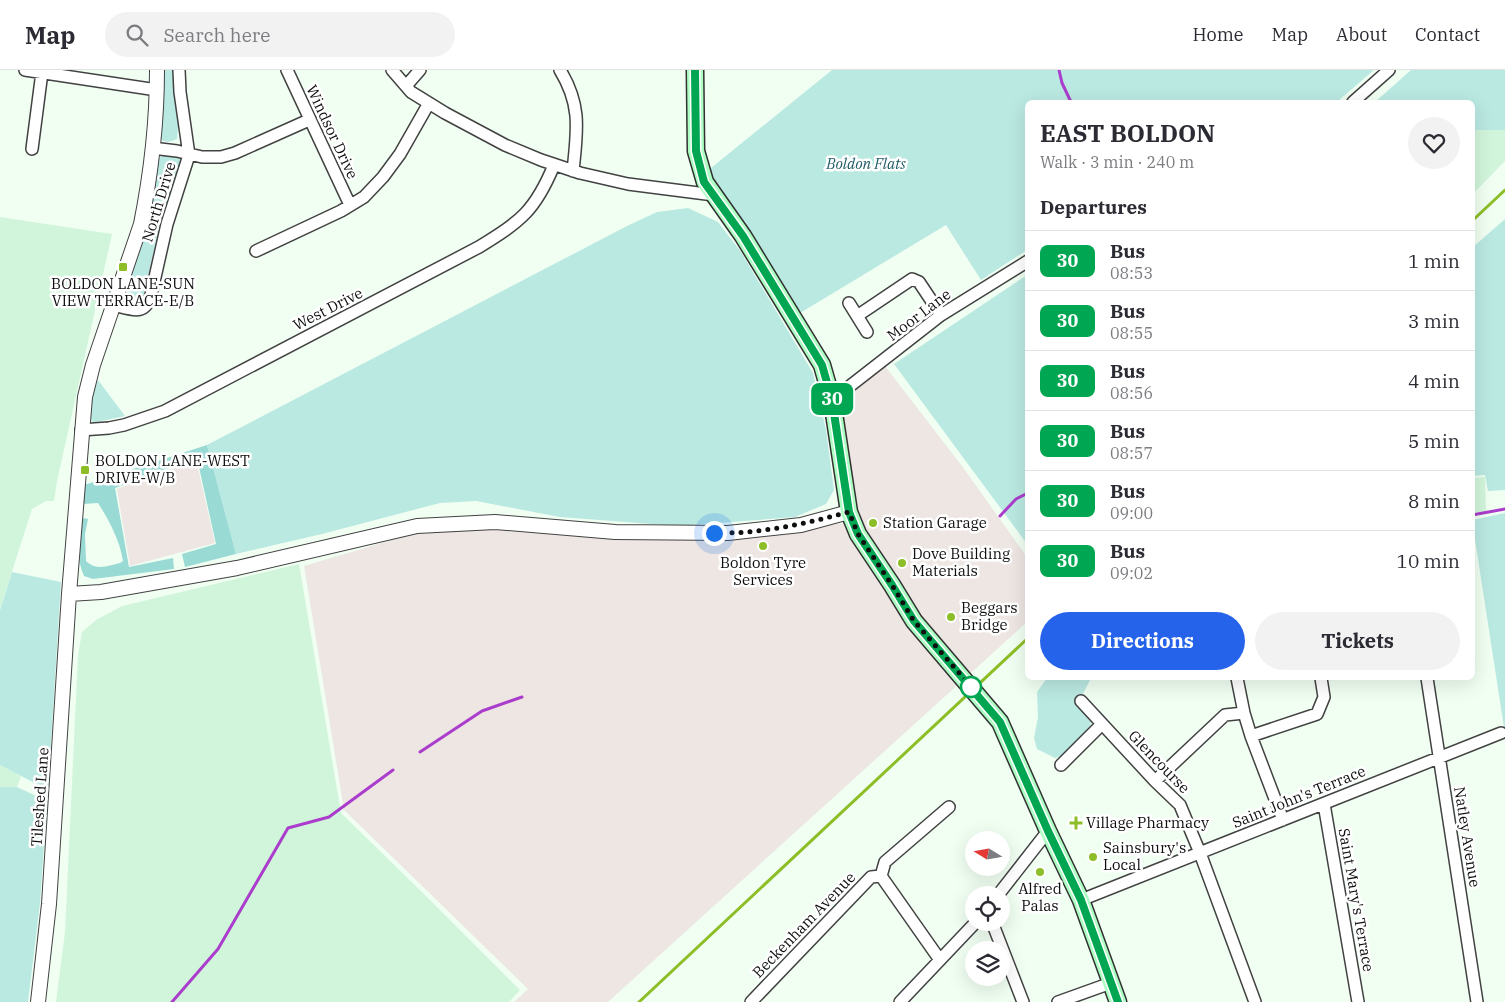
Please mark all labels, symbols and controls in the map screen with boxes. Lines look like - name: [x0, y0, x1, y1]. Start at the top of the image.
- search box: [105, 12, 455, 57]
- text: Map: [25, 19, 75, 51]
- icon: search: [123, 21, 151, 49]
- text: Search here: [163, 23, 270, 47]
- text: Home: [1192, 23, 1244, 46]
- text: Map: [1272, 23, 1308, 46]
- text: About: [1336, 23, 1387, 46]
- text: Contact: [1415, 23, 1480, 46]
- street label: Windsor Drive: [302, 82, 363, 182]
- text: EAST BOLDON: [1040, 117, 1215, 149]
- button: heart: [1408, 117, 1460, 169]
- text: Walk · 3 min · 240 m: [1040, 152, 1194, 172]
- park label: Boldon Flats: [825, 154, 906, 173]
- street label: North Drive: [137, 159, 180, 244]
- text: Departures: [1040, 195, 1147, 219]
- text: Bus: [1110, 239, 1145, 263]
- text: 30: [1057, 249, 1078, 272]
- text: 1 min: [1408, 249, 1460, 273]
- marker: BOLDON LANE-SUN VIEW TERRACE-E/B: [117, 261, 129, 273]
- text: 08:53: [1110, 263, 1153, 283]
- place label: BOLDON LANE-SUN VIEW TERRACE-E/B: [51, 274, 195, 310]
- street label: West Drive: [290, 283, 366, 334]
- street label: Moor Lane: [883, 284, 954, 345]
- text: Bus: [1110, 299, 1145, 323]
- text: 30: [1057, 309, 1078, 332]
- text: 3 min: [1408, 309, 1460, 333]
- text: 08:55: [1110, 323, 1153, 343]
- text: Bus: [1110, 359, 1145, 383]
- text: 30: [1057, 369, 1078, 392]
- text: 4 min: [1408, 369, 1460, 393]
- line badge: 30: [810, 383, 854, 415]
- text: 08:56: [1110, 383, 1153, 403]
- text: 30: [821, 387, 843, 410]
- text: Bus: [1110, 419, 1145, 443]
- text: 30: [1057, 429, 1078, 452]
- text: 5 min: [1408, 429, 1460, 453]
- text: 08:57: [1110, 443, 1153, 463]
- place label: BOLDON LANE-WEST DRIVE-W/B: [95, 451, 250, 487]
- marker: BOLDON LANE-WEST DRIVE-W/B: [79, 464, 91, 476]
- text: Bus: [1110, 479, 1145, 503]
- text: 30: [1057, 489, 1078, 512]
- text: 8 min: [1408, 489, 1460, 513]
- text: 09:00: [1110, 503, 1153, 523]
- place label: Station Garage: [883, 513, 987, 532]
- marker: Station Garage: [867, 517, 879, 529]
- your location: [702, 521, 727, 546]
- text: Bus: [1110, 539, 1145, 563]
- marker: Boldon Tyre Services: [757, 540, 769, 552]
- place label: Dove Building Materials: [912, 544, 1010, 580]
- text: 30: [1057, 549, 1078, 572]
- text: 10 min: [1397, 549, 1460, 573]
- place label: Boldon Tyre Services: [720, 553, 806, 589]
- marker: Dove Building Materials: [896, 557, 908, 569]
- text: 09:02: [1110, 563, 1153, 583]
- place label: Beggars Bridge: [961, 598, 1018, 634]
- marker: Beggars Bridge: [945, 611, 957, 623]
- button: Directions: [1040, 612, 1245, 670]
- button: Tickets: [1255, 612, 1460, 670]
- unlabelled marker: [960, 676, 982, 698]
- street label: Glencourse: [1125, 726, 1194, 797]
- street label: Tileshed Lane: [27, 747, 52, 847]
- street label: Saint John's Terrace: [1229, 761, 1368, 832]
- street label: Natley Avenue: [1450, 785, 1485, 889]
- place label: Village Pharmacy: [1086, 813, 1209, 832]
- marker: Village Pharmacy: [1070, 817, 1082, 829]
- street label: Saint Mary's Terrace: [1335, 827, 1378, 973]
- north arrow: [965, 831, 1010, 876]
- map controls: [965, 831, 1010, 986]
- place label: Sainsbury's Local: [1103, 838, 1186, 874]
- marker: Sainsbury's Local: [1087, 851, 1099, 863]
- marker: Alfred Palas: [1034, 866, 1046, 878]
- street label: Beckenham Avenue: [748, 868, 859, 982]
- place label: Alfred Palas: [1018, 879, 1062, 915]
- button: locate: [965, 886, 1010, 931]
- button: layers: [965, 941, 1010, 986]

